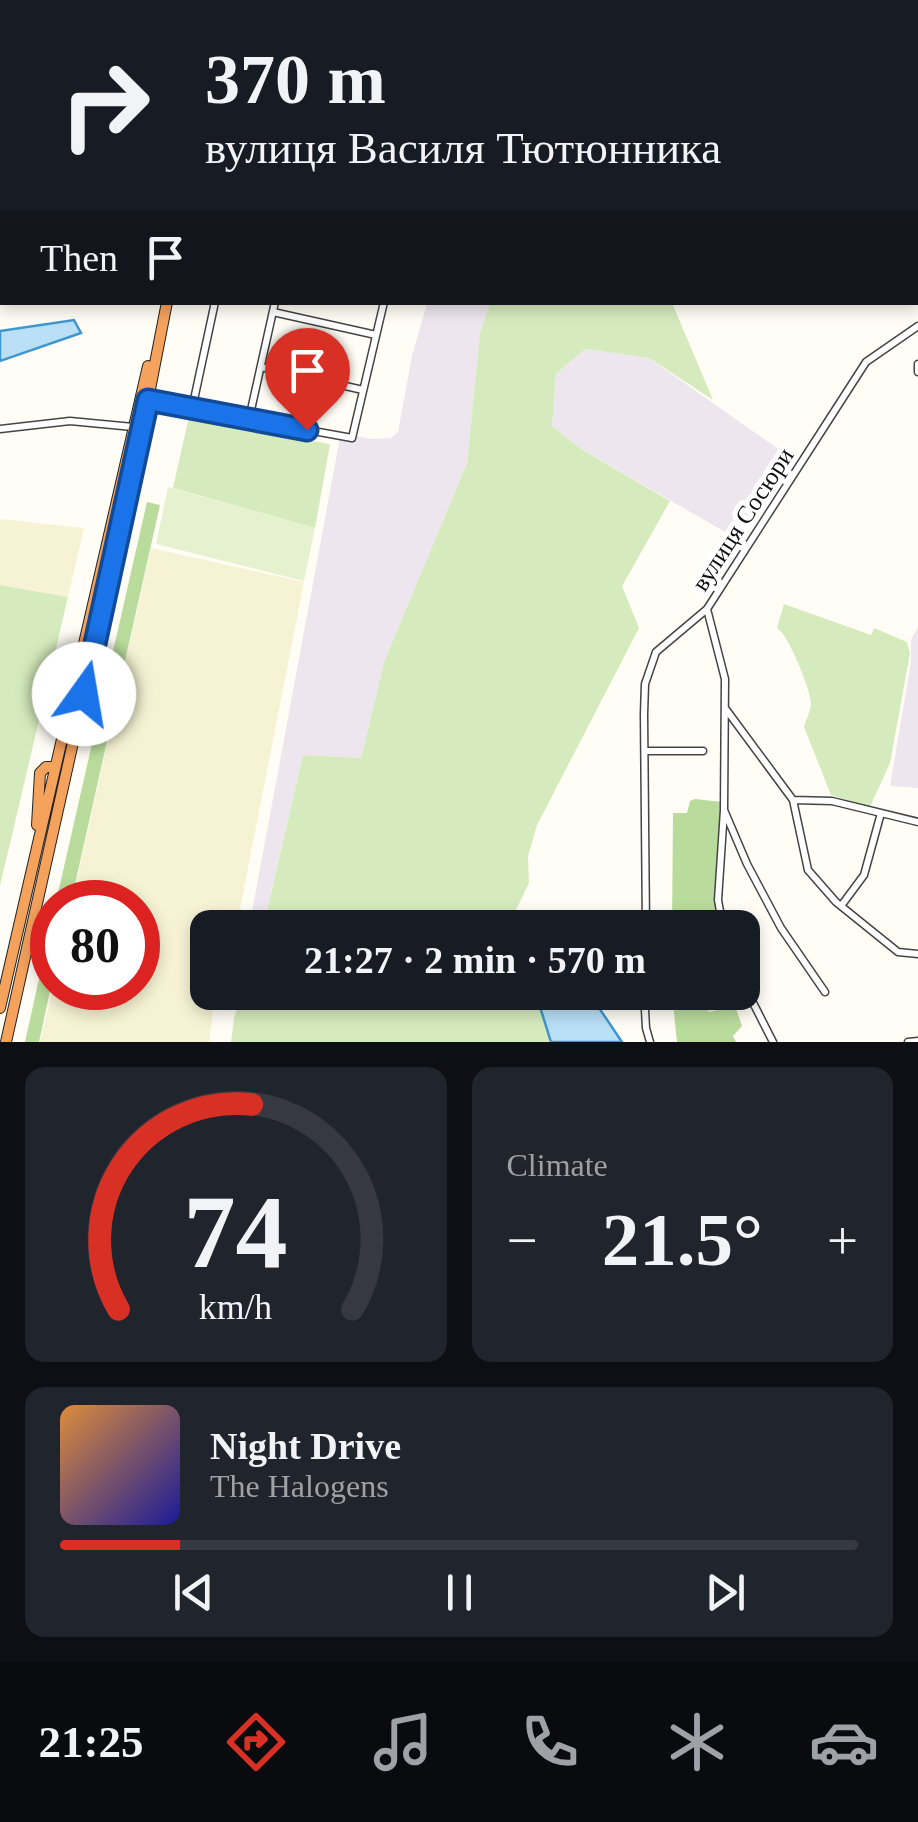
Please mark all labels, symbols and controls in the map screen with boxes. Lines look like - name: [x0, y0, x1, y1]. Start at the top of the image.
- icon: right: [40, 40, 170, 170]
- text: 370 m: [205, 41, 386, 118]
- text: вулиця Василя Тютюнника: [205, 123, 721, 173]
- icon: arrive: [138, 230, 193, 285]
- text: Then: [40, 237, 118, 279]
- pin: [265, 328, 350, 431]
- icon: arrive: [280, 343, 335, 398]
- street label: вулиця Сосюри: [686, 443, 799, 596]
- position arrow: [32, 642, 136, 746]
- speed limit sign: 80: [30, 880, 160, 1010]
- text: 21:27 · 2 min · 570 m: [304, 939, 646, 981]
- text: Climate: [507, 1147, 608, 1183]
- text: 74: [184, 1174, 288, 1289]
- text: 21.5°: [602, 1198, 763, 1281]
- text: −: [507, 1210, 538, 1271]
- text: +: [827, 1210, 858, 1271]
- text: km/h: [199, 1287, 273, 1327]
- text: Night Drive: [210, 1425, 401, 1467]
- text: The Halogens: [210, 1468, 389, 1504]
- icon: previous: [166, 1565, 221, 1620]
- icon: pause: [432, 1565, 487, 1620]
- icon: next: [698, 1565, 753, 1620]
- icon: directions: [221, 1707, 291, 1777]
- icon: music: [368, 1707, 438, 1777]
- icon: phone: [515, 1707, 585, 1777]
- icon: climate: [662, 1707, 732, 1777]
- icon: car: [809, 1707, 879, 1777]
- text: 21:25: [39, 1717, 144, 1767]

